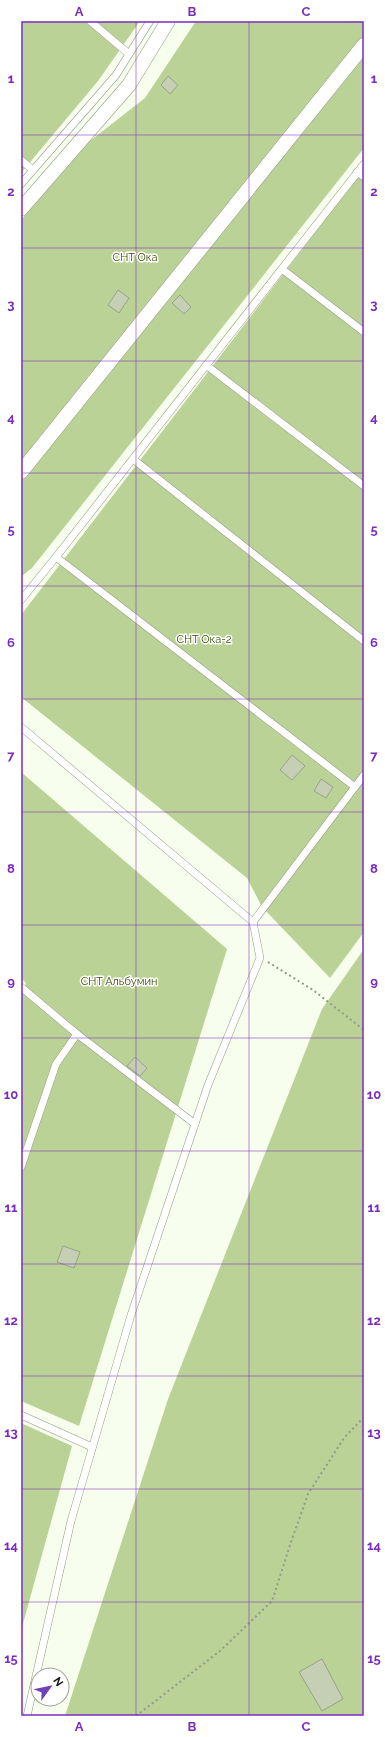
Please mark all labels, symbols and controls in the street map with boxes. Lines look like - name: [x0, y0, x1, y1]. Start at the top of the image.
- text: A: [75, 4, 84, 19]
- text: B: [188, 4, 197, 19]
- text: C: [302, 4, 311, 19]
- text: 1: [8, 71, 15, 86]
- text: 1: [371, 71, 378, 86]
- text: 2: [7, 184, 15, 199]
- text: 2: [370, 184, 378, 199]
- park label: СНТ Ока: [113, 251, 157, 264]
- text: 3: [7, 297, 15, 312]
- text: 3: [370, 297, 378, 312]
- text: 4: [7, 410, 15, 425]
- text: 4: [370, 410, 378, 425]
- text: 5: [7, 522, 15, 537]
- text: 5: [370, 522, 378, 537]
- park label: СНТ Ока-2: [176, 633, 232, 646]
- text: 6: [7, 635, 15, 650]
- text: 6: [370, 635, 378, 650]
- text: 7: [7, 748, 15, 763]
- text: 7: [370, 748, 378, 763]
- text: 8: [7, 861, 15, 876]
- text: 8: [370, 861, 378, 876]
- text: 9: [7, 974, 15, 989]
- text: 9: [370, 974, 378, 989]
- park label: СНТ Альбумин: [81, 975, 157, 988]
- text: 10: [4, 1087, 18, 1102]
- text: 10: [367, 1087, 381, 1102]
- text: 11: [5, 1200, 18, 1215]
- text: 11: [368, 1200, 381, 1215]
- text: 12: [4, 1313, 18, 1328]
- text: 12: [367, 1313, 381, 1328]
- text: 13: [4, 1425, 18, 1440]
- text: 13: [367, 1425, 381, 1440]
- text: 14: [4, 1538, 18, 1553]
- text: 14: [367, 1538, 381, 1553]
- text: 15: [4, 1651, 18, 1666]
- text: 15: [367, 1651, 381, 1666]
- north arrow: [30, 1667, 70, 1707]
- text: N: [50, 1675, 66, 1689]
- text: A: [75, 1719, 84, 1734]
- text: B: [188, 1719, 197, 1734]
- text: C: [302, 1719, 311, 1734]

